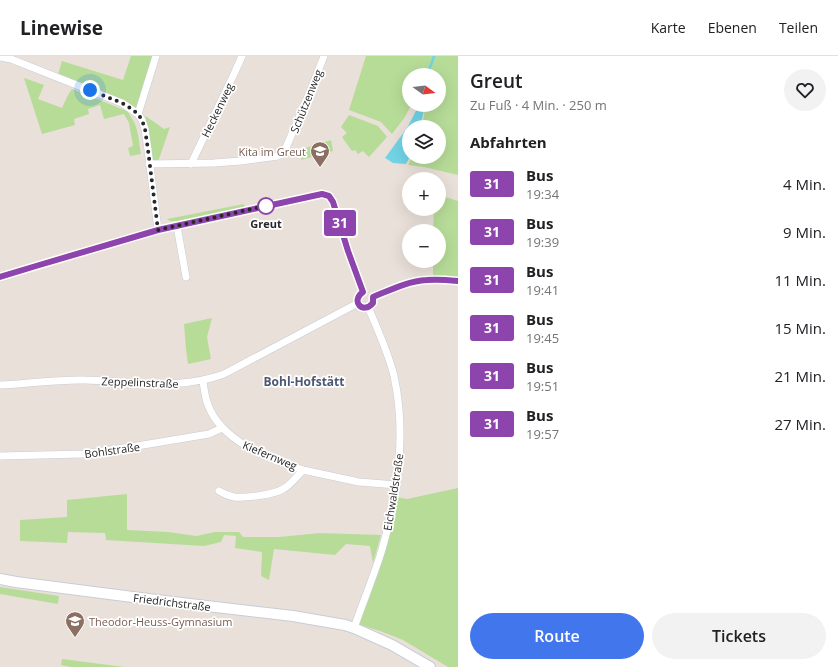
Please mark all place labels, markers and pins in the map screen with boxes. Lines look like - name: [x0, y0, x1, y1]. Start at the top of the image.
- school or university icon: Kita im Greut: [309, 140, 331, 168]
- place label: Kita im Greut: [238, 144, 306, 159]
- marker: Greut: [257, 197, 275, 215]
- place label: Greut: [250, 216, 282, 231]
- school or university icon: Theodor-Heuss-Gymnasium: [64, 610, 86, 638]
- place label: Theodor-Heuss-Gymnasium: [89, 614, 233, 629]

